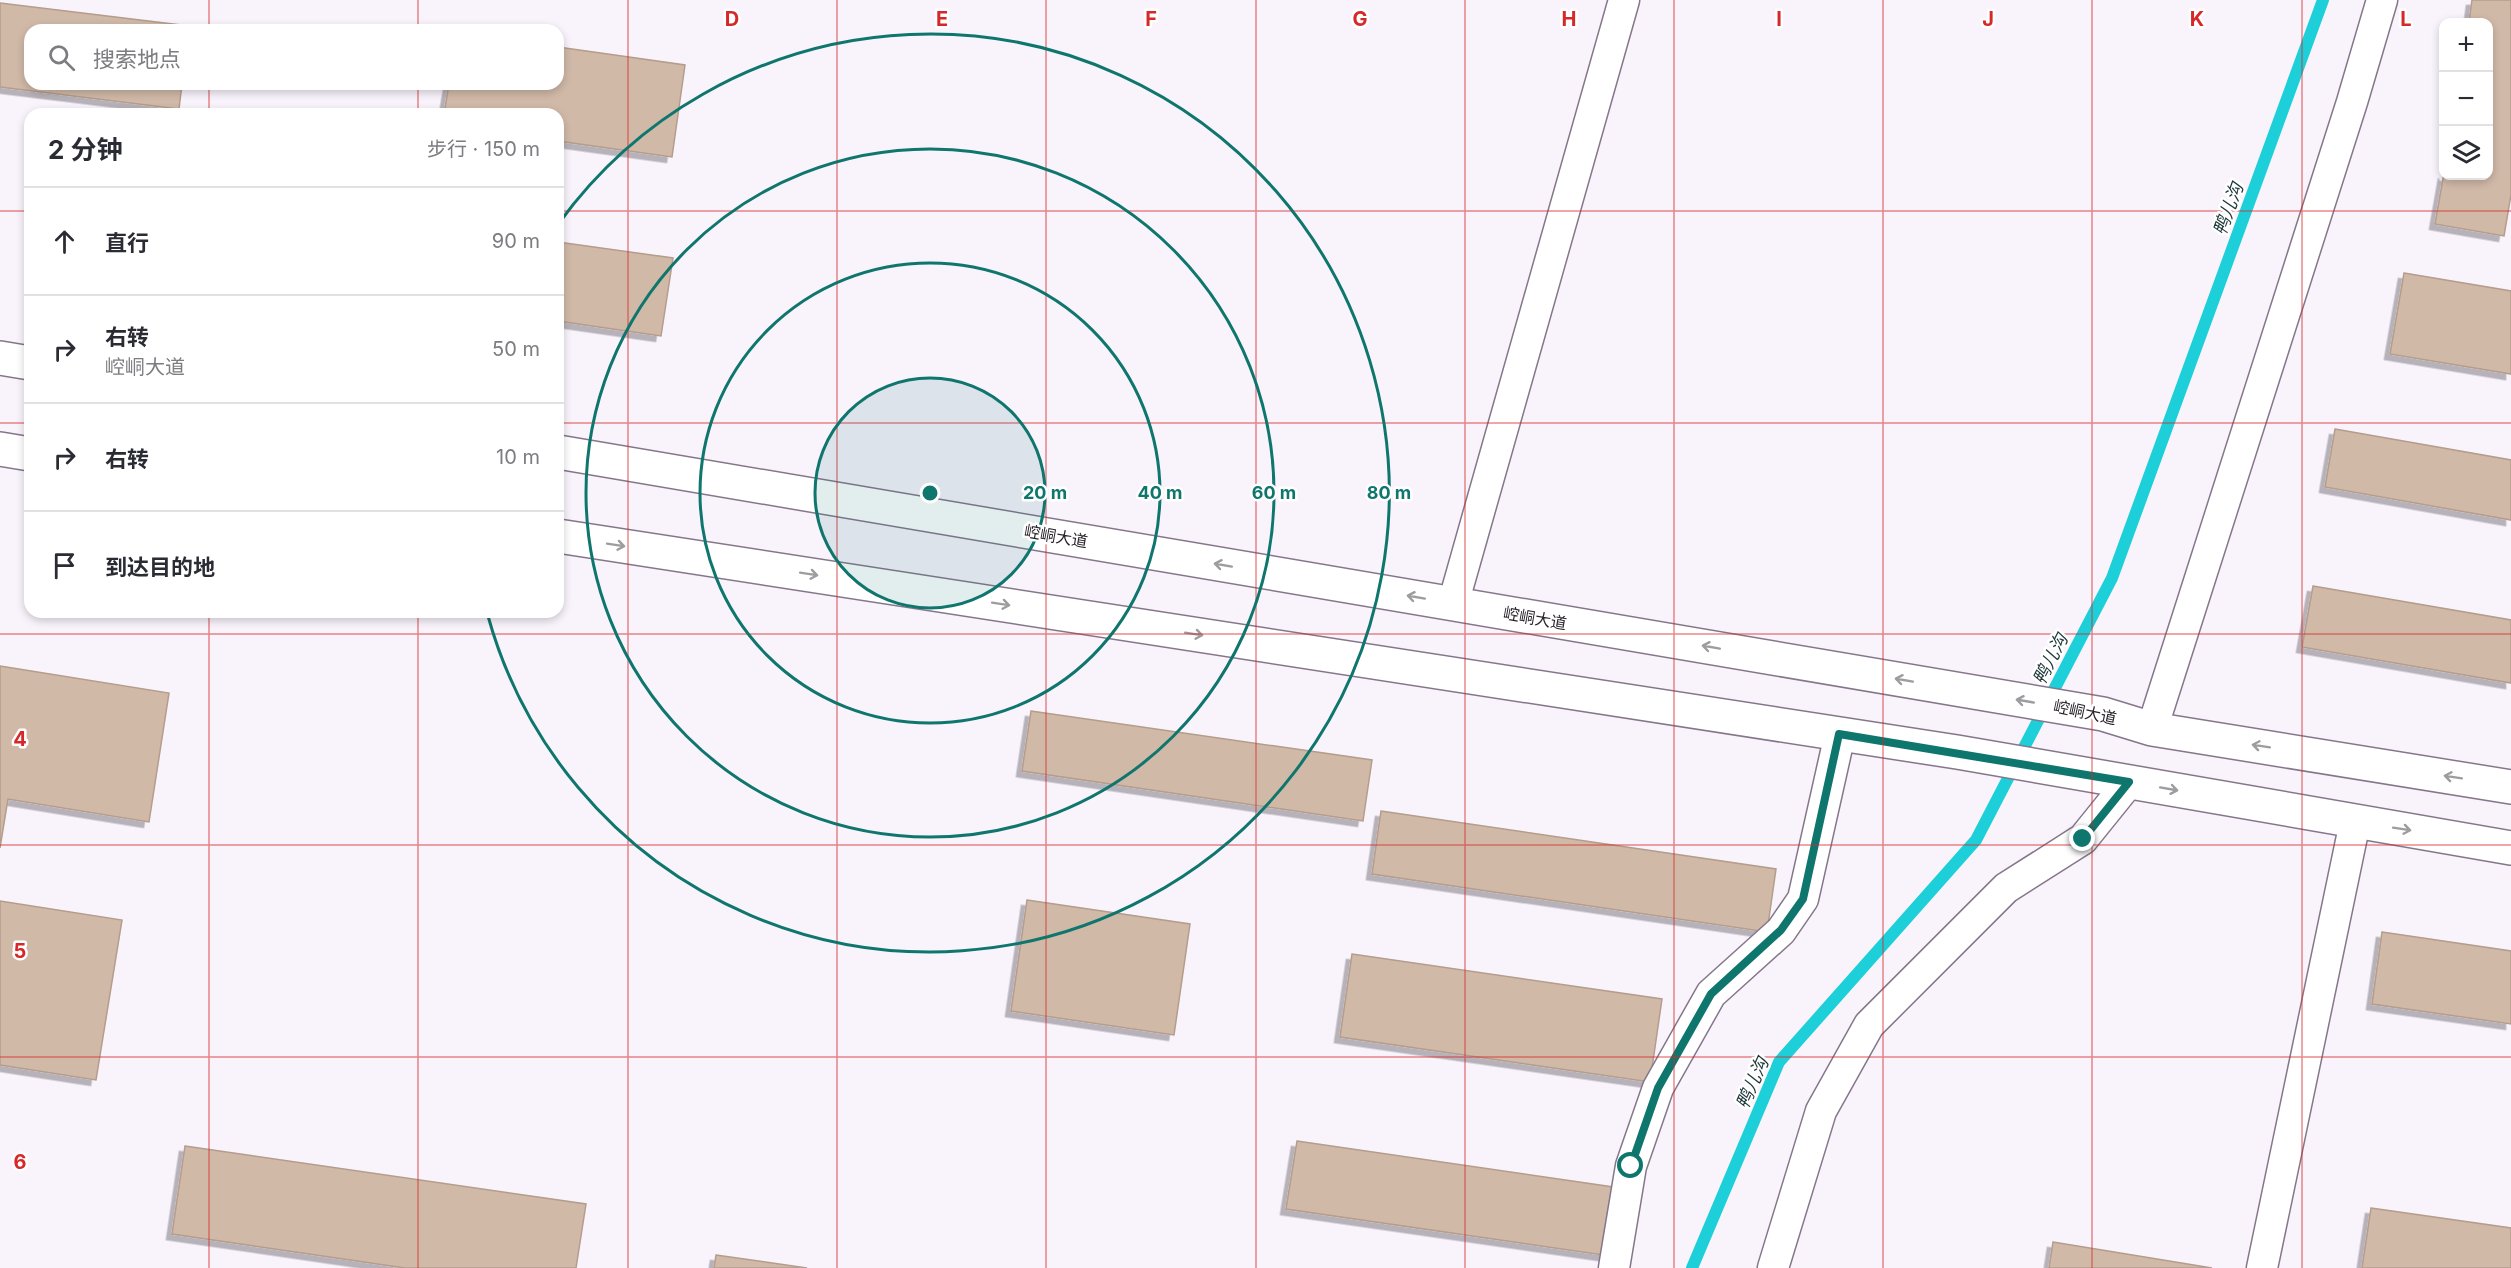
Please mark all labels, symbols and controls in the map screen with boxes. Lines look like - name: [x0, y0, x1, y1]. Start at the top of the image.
- text: D: [725, 7, 739, 31]
- text: E: [936, 7, 948, 31]
- text: F: [1145, 7, 1157, 31]
- text: G: [1352, 7, 1368, 31]
- text: H: [1562, 7, 1576, 31]
- text: I: [1776, 7, 1782, 31]
- text: J: [1982, 7, 1994, 31]
- text: K: [2190, 7, 2204, 31]
- text: L: [2400, 7, 2412, 31]
- map controls: [2439, 18, 2493, 180]
- button: +: [2439, 18, 2493, 72]
- search box: [24, 24, 564, 90]
- icon: search: [45, 41, 78, 74]
- text: 搜索地点: [93, 46, 181, 72]
- button: −: [2439, 72, 2493, 126]
- button: layers: [2439, 126, 2493, 180]
- text: 2 分钟: [48, 134, 123, 165]
- text: 步行 · 150 m: [427, 137, 540, 161]
- water label: 鸭儿沟: [2209, 178, 2248, 238]
- icon: ahead: [48, 225, 81, 258]
- text: 90 m: [492, 229, 540, 253]
- text: 直行: [105, 230, 149, 256]
- text: 右转: [105, 324, 149, 350]
- icon: right: [48, 333, 81, 366]
- text: 50 m: [492, 337, 540, 361]
- text: 崆峒大道: [105, 355, 185, 379]
- icon: right: [48, 441, 81, 474]
- text: 10 m: [496, 445, 540, 469]
- text: 右转: [105, 446, 149, 472]
- text: 20 m: [1023, 482, 1067, 503]
- text: 40 m: [1138, 482, 1183, 503]
- text: 60 m: [1252, 482, 1296, 503]
- text: 80 m: [1367, 482, 1411, 503]
- centre of rings: [920, 483, 940, 503]
- street label: 崆峒大道: [1023, 521, 1089, 551]
- one-way arrow: [605, 539, 625, 550]
- icon: arrive: [48, 549, 81, 582]
- text: 到达目的地: [105, 554, 215, 580]
- one-way arrow: [1214, 559, 1234, 570]
- one-way arrow: [798, 569, 818, 580]
- one-way arrow: [1406, 592, 1426, 603]
- one-way arrow: [991, 599, 1011, 610]
- street label: 崆峒大道: [1502, 603, 1568, 633]
- water label: 鸭儿沟: [2028, 628, 2073, 688]
- one-way arrow: [1184, 629, 1203, 640]
- one-way arrow: [1702, 642, 1722, 653]
- one-way arrow: [1894, 674, 1914, 685]
- one-way arrow: [2016, 695, 2035, 706]
- street label: 崆峒大道: [2052, 696, 2118, 728]
- text: 4: [13, 727, 27, 751]
- one-way arrow: [2251, 741, 2271, 752]
- one-way arrow: [2444, 772, 2464, 783]
- one-way arrow: [2158, 784, 2178, 795]
- one-way arrow: [2392, 824, 2412, 835]
- route end: [2069, 825, 2095, 851]
- text: 5: [14, 939, 26, 963]
- water label: 鸭儿沟: [1731, 1052, 1773, 1112]
- text: 6: [14, 1150, 27, 1174]
- route start: [1617, 1152, 1643, 1178]

